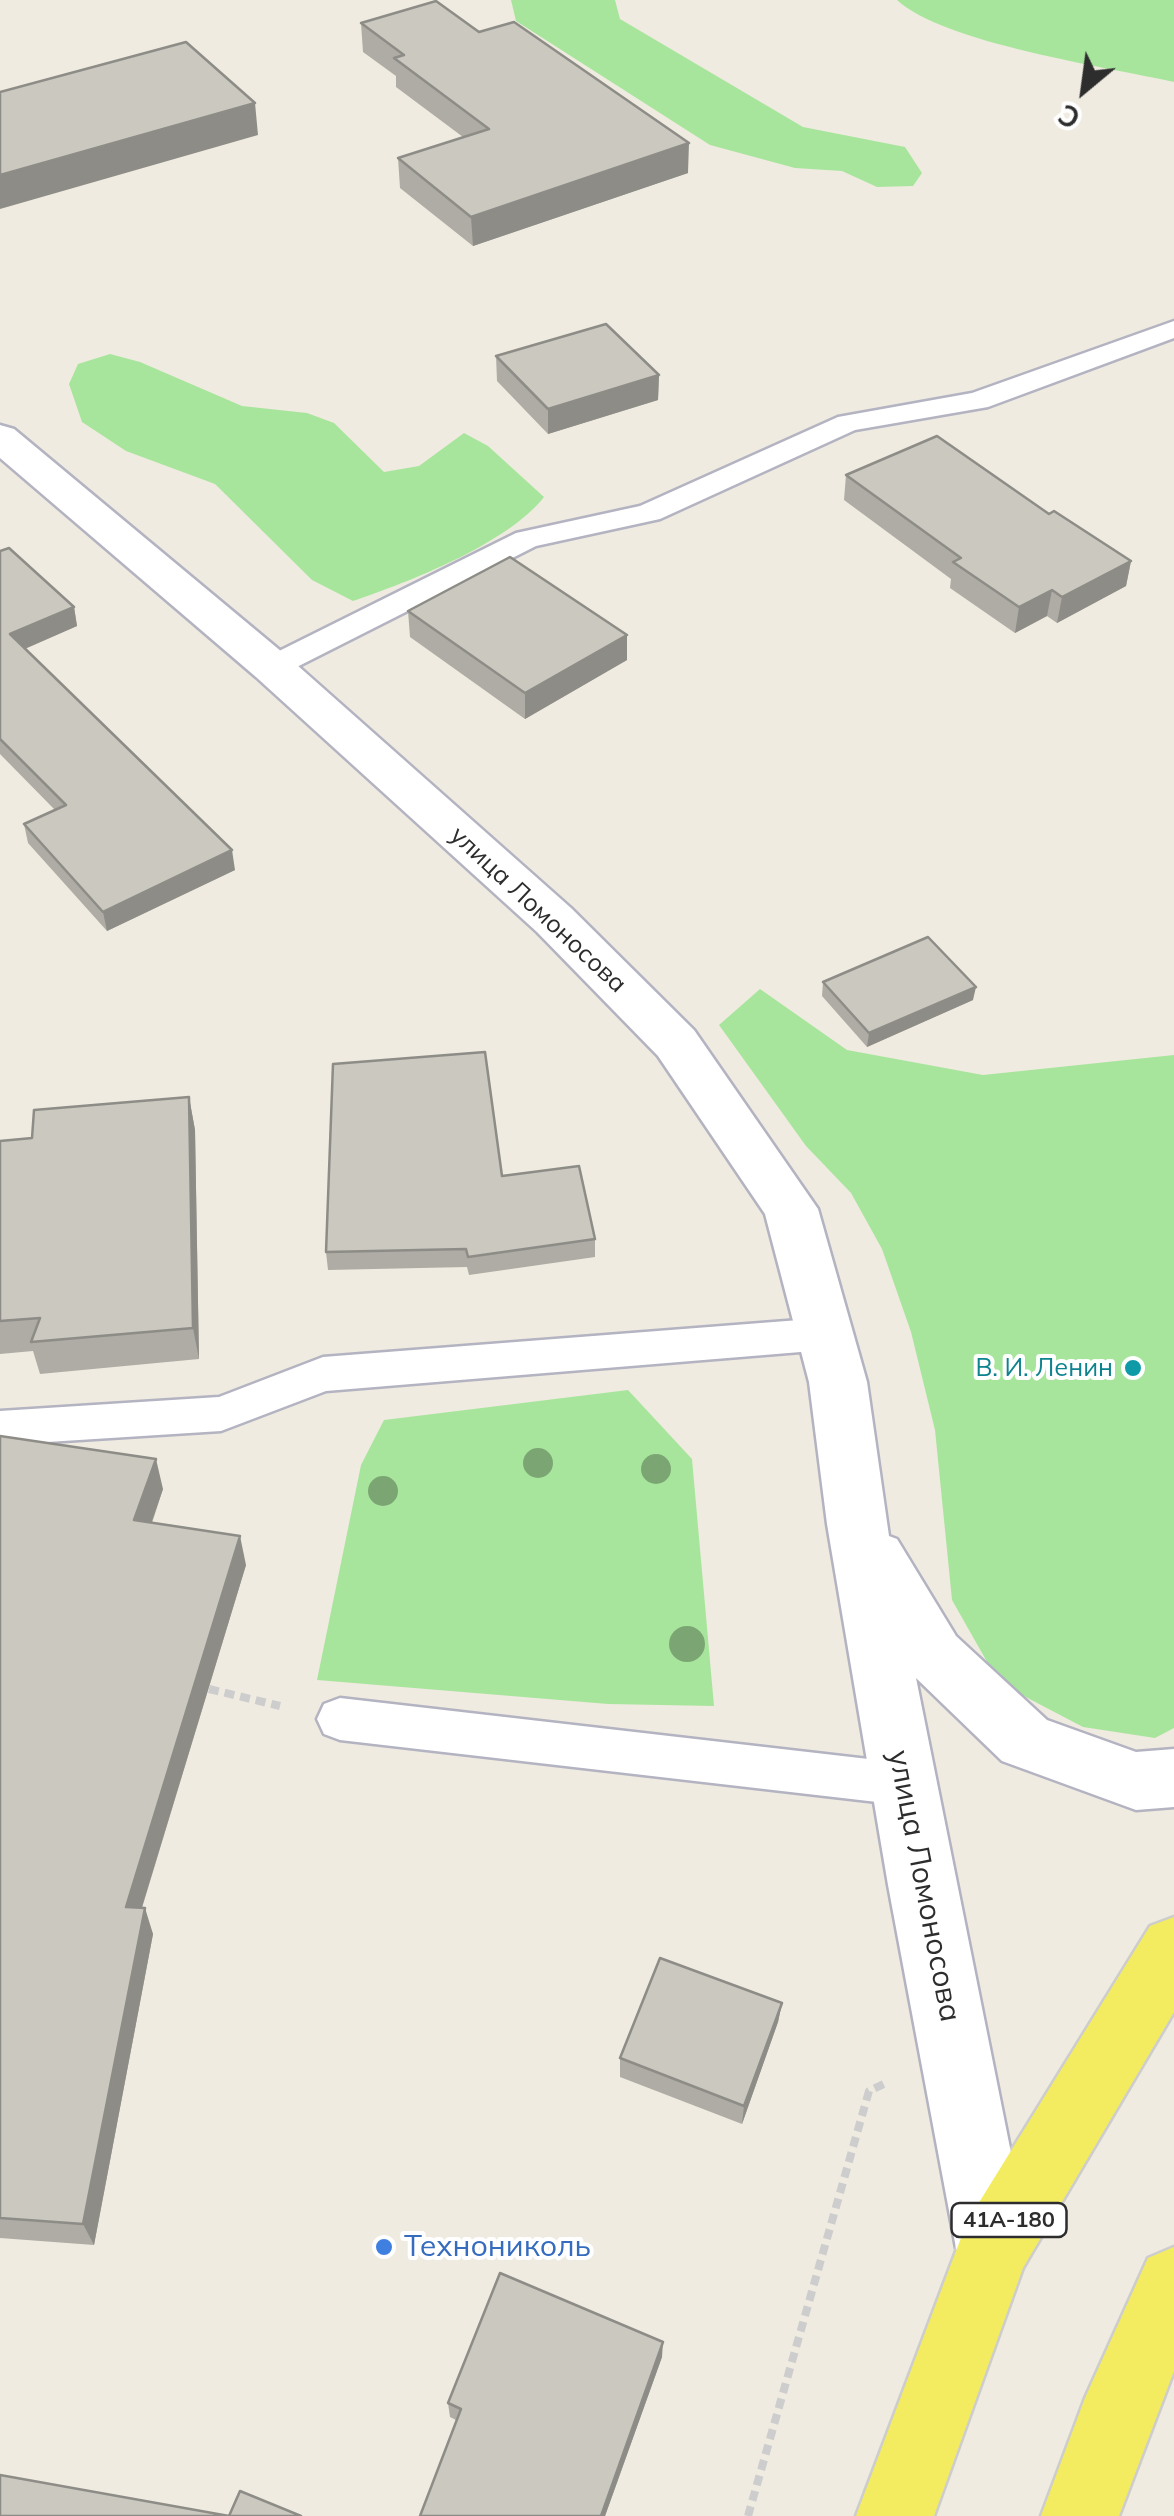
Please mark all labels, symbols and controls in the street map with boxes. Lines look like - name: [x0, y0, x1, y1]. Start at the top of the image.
- north arrow: [1034, 40, 1134, 140]
- text: С: [1052, 97, 1086, 137]
- street label: улица Ломоносова: [444, 821, 632, 999]
- place label: В. И. Ленин: [975, 1353, 1113, 1383]
- marker: В. И. Ленин: [1122, 1357, 1144, 1379]
- street label: улица Ломоносова: [880, 1747, 968, 2025]
- road number: 41А-180: [952, 2203, 1066, 2237]
- place label: Технониколь: [404, 2229, 591, 2265]
- marker: Технониколь: [373, 2236, 395, 2258]

